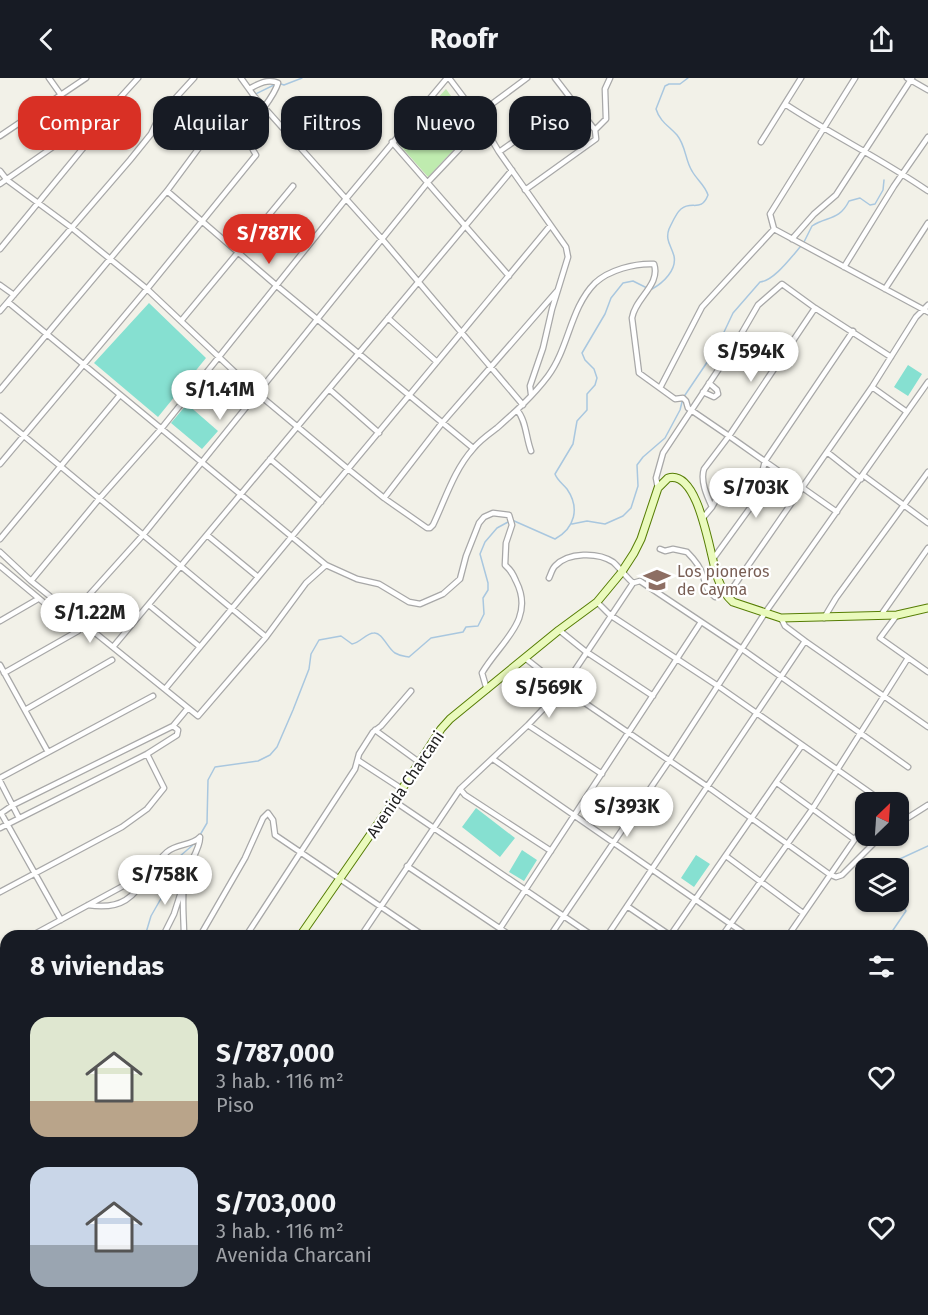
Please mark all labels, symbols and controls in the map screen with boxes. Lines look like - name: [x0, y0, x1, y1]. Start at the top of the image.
- icon: back: [30, 23, 63, 56]
- text: Roofr: [430, 23, 498, 55]
- icon: share: [865, 23, 898, 56]
- chip: Comprar: [18, 96, 141, 150]
- chip: Alquilar: [153, 96, 269, 150]
- chip: Filtros: [281, 96, 382, 150]
- chip: Nuevo: [394, 96, 497, 150]
- chip: Piso: [509, 96, 591, 150]
- pin: S/787K: [220, 214, 318, 265]
- text: S/787K: [237, 221, 301, 245]
- pin: S/594K: [702, 332, 800, 383]
- text: S/594K: [718, 339, 784, 363]
- pin: S/1.41M: [165, 370, 275, 421]
- text: S/1.41M: [185, 377, 255, 401]
- pin: S/703K: [707, 468, 805, 519]
- text: S/703K: [723, 475, 789, 499]
- place label: Los pioneros de Cayma: [677, 562, 770, 599]
- school or university icon: Los pioneros de Cayma: [642, 565, 672, 595]
- pin: S/1.22M: [35, 593, 145, 644]
- text: S/1.22M: [54, 600, 126, 624]
- pin: S/569K: [500, 668, 598, 719]
- text: S/569K: [516, 675, 583, 699]
- street label: Avenida Charcani: [363, 727, 448, 841]
- pin: S/393K: [578, 787, 676, 838]
- north arrow: [855, 792, 909, 846]
- map controls: [855, 792, 909, 912]
- text: S/393K: [594, 794, 660, 818]
- pin: S/758K: [116, 855, 214, 906]
- button: layers: [855, 858, 909, 912]
- text: S/758K: [132, 862, 198, 886]
- icon: filters: [865, 950, 898, 983]
- text: 8 viviendas: [30, 951, 164, 982]
- text: S/787,000: [216, 1038, 335, 1069]
- icon: home: [78, 1041, 150, 1113]
- icon: heart: [865, 1061, 898, 1094]
- text: 3 hab. · 116 m²: [216, 1069, 344, 1093]
- text: Piso: [216, 1093, 254, 1117]
- text: S/703,000: [216, 1188, 336, 1219]
- icon: home: [78, 1191, 150, 1263]
- icon: heart: [865, 1211, 898, 1244]
- text: 3 hab. · 116 m²: [216, 1219, 344, 1243]
- text: Avenida Charcani: [216, 1243, 372, 1267]

